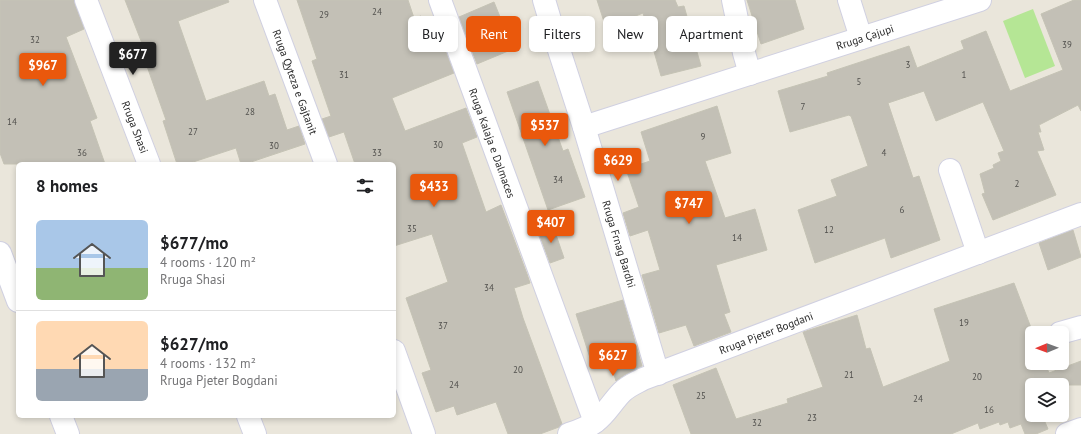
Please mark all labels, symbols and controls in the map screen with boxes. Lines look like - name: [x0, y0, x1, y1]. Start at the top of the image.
- house number: 24: [372, 6, 382, 17]
- house number: 29: [319, 9, 329, 20]
- chip: Buy: [408, 16, 458, 52]
- chip: Rent: [466, 16, 521, 52]
- chip: Filters: [529, 16, 595, 52]
- chip: New: [603, 16, 658, 52]
- chip: Apartment: [666, 16, 757, 52]
- street label: Rruga Çajupi: [834, 21, 896, 53]
- street label: Rruga Qyteza e Gajtanit: [269, 28, 321, 137]
- house number: 32: [30, 34, 40, 45]
- house number: 39: [1062, 39, 1072, 50]
- pin: $677: [109, 42, 157, 76]
- text: $677: [118, 46, 148, 63]
- pin: $967: [19, 53, 67, 87]
- text: $967: [28, 57, 58, 74]
- house number: 3: [906, 59, 911, 70]
- house number: 31: [339, 69, 349, 80]
- house number: 1: [962, 69, 967, 80]
- house number: 5: [857, 76, 862, 87]
- street label: Rruga Kalaja e Dalmaces: [466, 86, 519, 200]
- street label: Rruga Shasi: [119, 99, 151, 155]
- house number: 7: [801, 101, 806, 112]
- house number: 28: [245, 106, 255, 117]
- pin: $537: [521, 113, 569, 147]
- house number: 14: [7, 116, 17, 127]
- text: $537: [530, 117, 560, 134]
- house number: 27: [188, 126, 198, 137]
- house number: 9: [701, 131, 706, 142]
- house number: 30: [433, 139, 443, 150]
- house number: 30: [269, 140, 279, 151]
- house number: 36: [77, 147, 87, 158]
- house number: 33: [372, 147, 382, 158]
- house number: 4: [882, 147, 887, 158]
- pin: $629: [594, 148, 642, 182]
- text: $629: [603, 152, 633, 169]
- pin: $433: [410, 174, 458, 208]
- house number: 34: [553, 174, 563, 185]
- text: 8 homes: [36, 175, 98, 197]
- icon: filters: [354, 175, 376, 197]
- text: $433: [419, 178, 449, 195]
- house number: 2: [1015, 178, 1020, 189]
- pin: $747: [665, 191, 713, 225]
- text: $747: [674, 195, 704, 212]
- street label: Rruga Frnag Bardhi: [599, 199, 639, 289]
- house number: 6: [900, 204, 905, 215]
- pin: $407: [527, 210, 575, 244]
- text: $407: [536, 214, 566, 231]
- house number: 35: [407, 223, 417, 234]
- house number: 12: [824, 224, 834, 235]
- text: $677/mo: [160, 232, 228, 254]
- house number: 14: [732, 232, 742, 243]
- icon: home: [68, 236, 116, 284]
- text: 4 rooms · 120 m²: [160, 254, 256, 271]
- text: Rruga Shasi: [160, 271, 225, 288]
- house number: 34: [484, 282, 494, 293]
- street label: Rruga Pjeter Bogdani: [717, 309, 815, 357]
- house number: 19: [959, 317, 969, 328]
- house number: 37: [438, 320, 448, 331]
- north arrow: [1025, 326, 1069, 370]
- map controls: [1025, 326, 1069, 422]
- text: $627/mo: [160, 333, 228, 355]
- icon: home: [68, 337, 116, 385]
- pin: $627: [589, 343, 637, 377]
- text: $627: [598, 347, 628, 364]
- text: 4 rooms · 132 m²: [160, 355, 256, 372]
- house number: 20: [513, 364, 523, 375]
- house number: 21: [844, 369, 854, 380]
- house number: 20: [972, 371, 982, 382]
- text: Rruga Pjeter Bogdani: [160, 372, 278, 389]
- button: layers: [1025, 378, 1069, 422]
- house number: 24: [449, 379, 459, 390]
- house number: 25: [696, 390, 706, 401]
- house number: 24: [913, 393, 923, 404]
- house number: 16: [984, 404, 994, 415]
- house number: 23: [807, 412, 817, 423]
- house number: 32: [752, 417, 762, 428]

